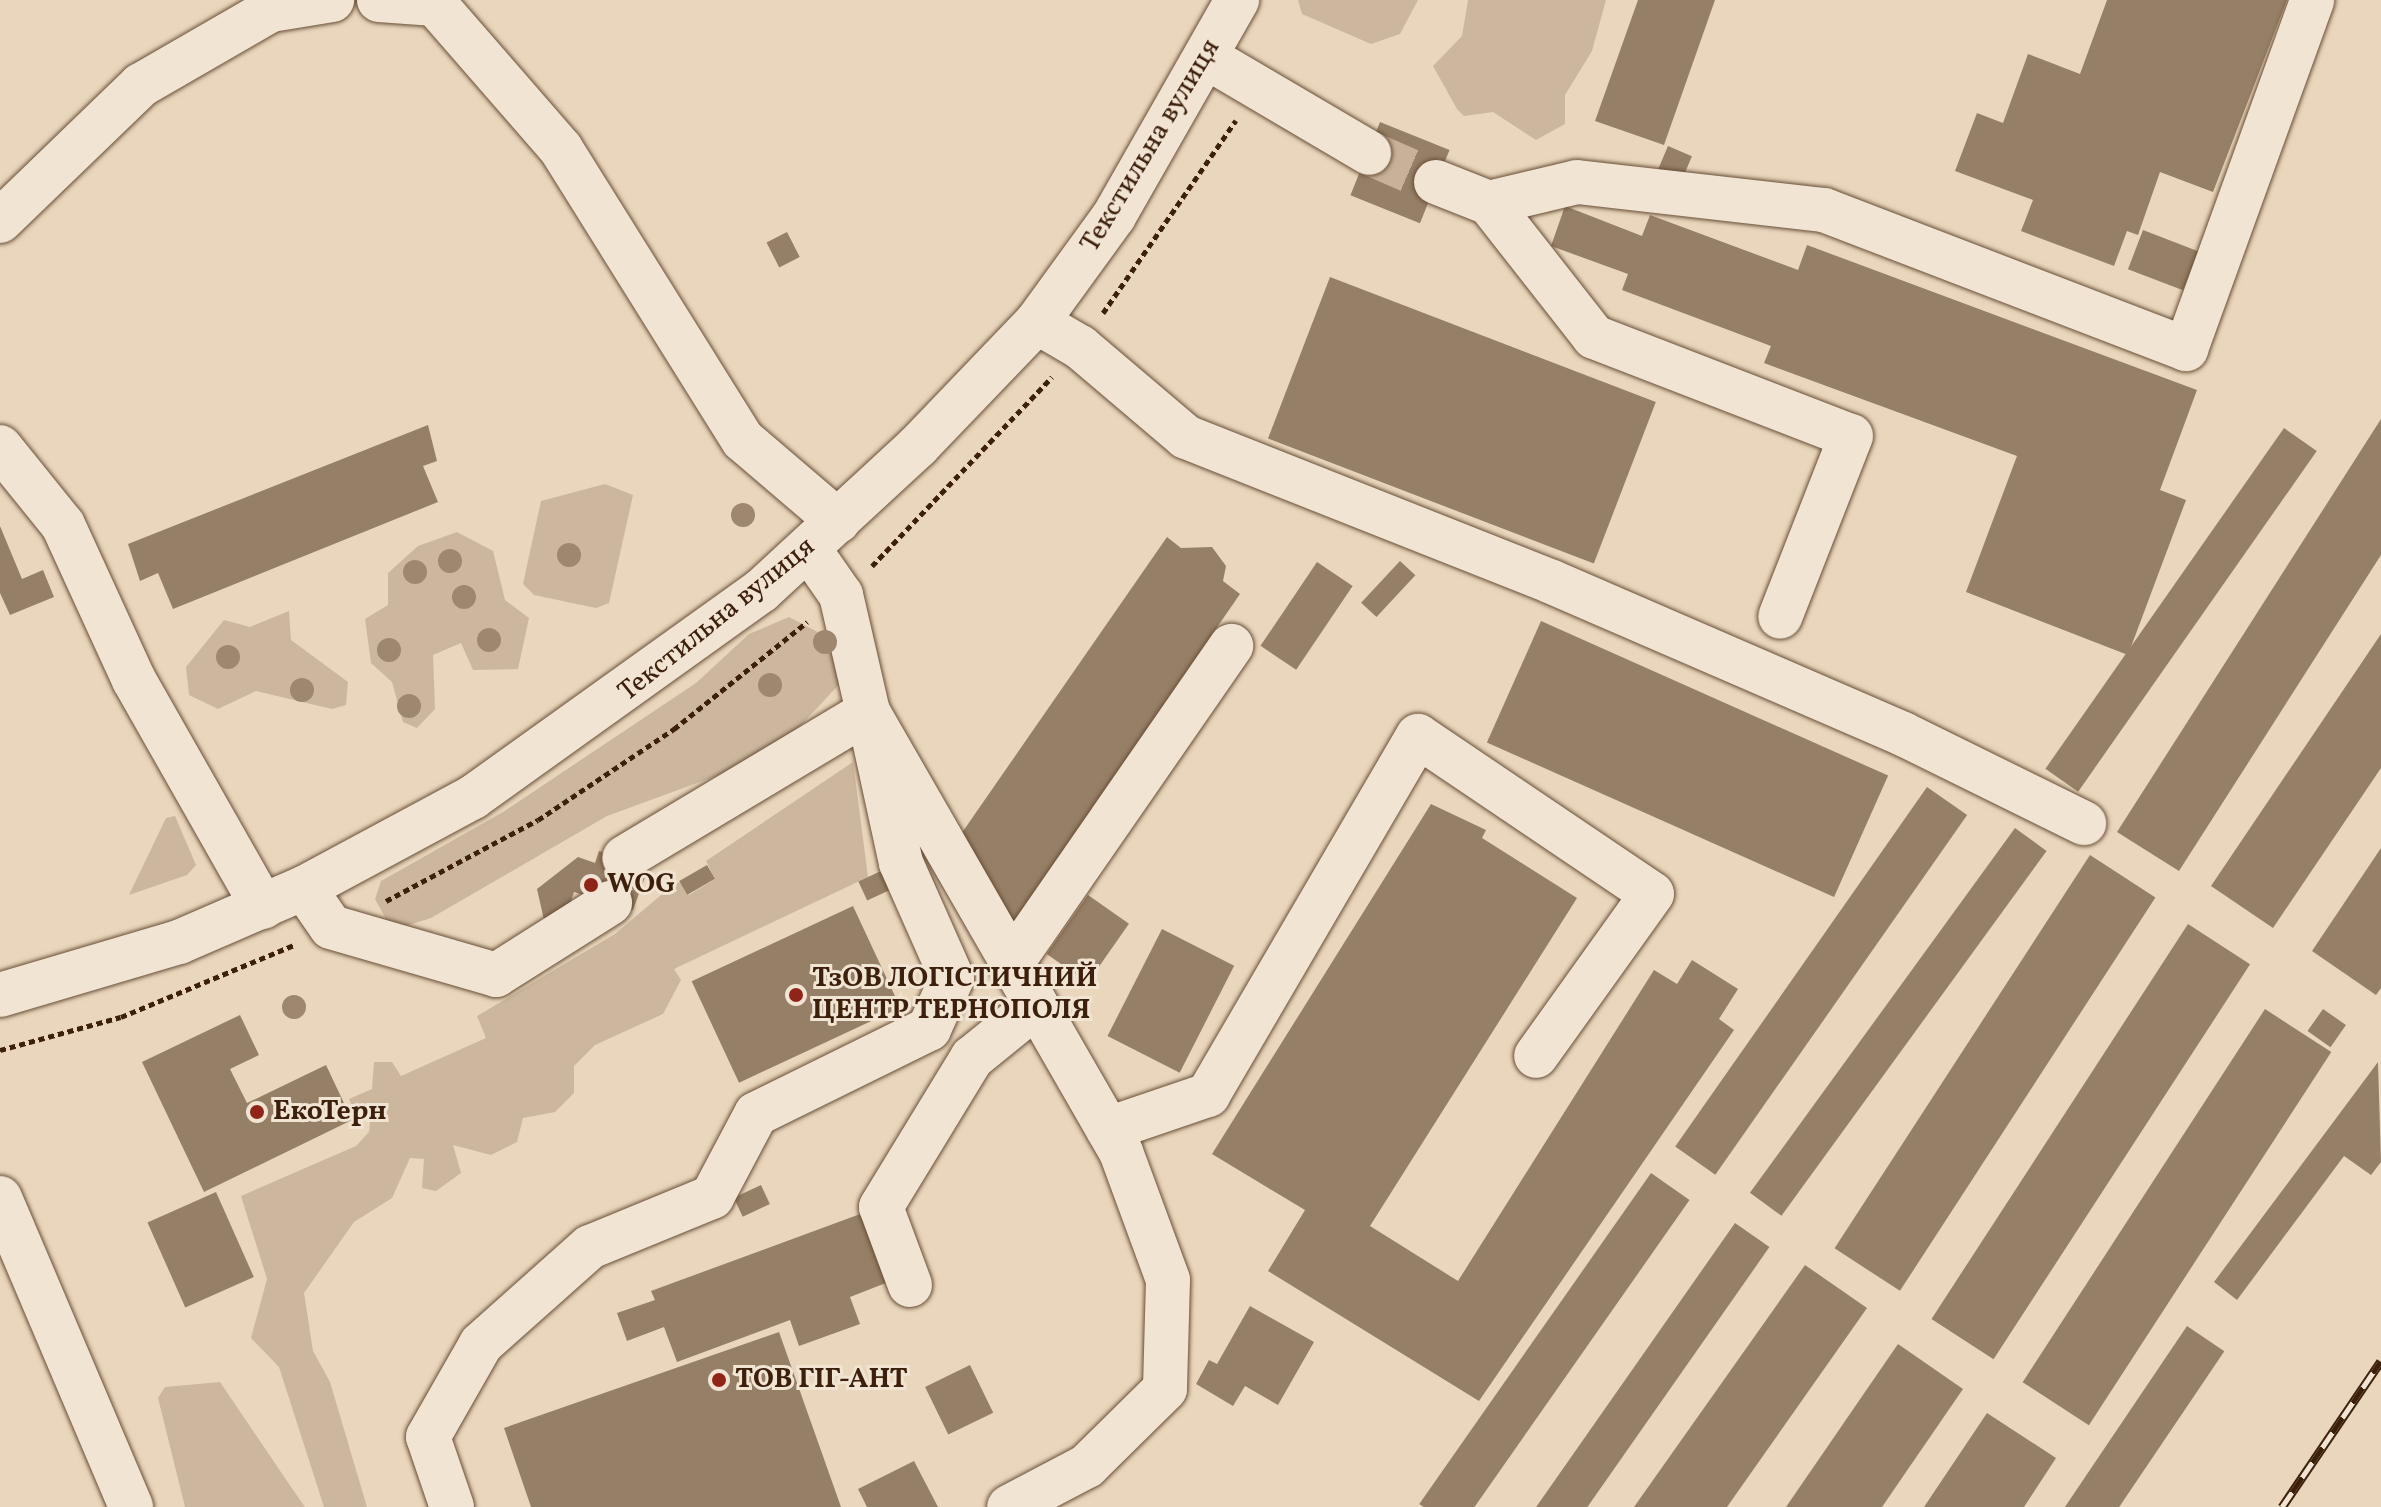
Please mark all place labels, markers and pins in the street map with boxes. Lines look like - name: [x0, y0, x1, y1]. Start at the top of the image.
- place label: WOG: [607, 868, 675, 902]
- marker: WOG: [582, 876, 600, 894]
- place label: ТзОВ ЛОГІСТИЧНИЙ ЦЕНТР ТЕРНОПОЛЯ: [812, 962, 1097, 1028]
- marker: ТзОВ ЛОГІСТИЧНИЙ ЦЕНТР ТЕРНОПОЛЯ: [787, 986, 805, 1004]
- place label: ЕкоТерн: [273, 1095, 386, 1129]
- marker: ЕкоТерн: [248, 1103, 266, 1121]
- place label: ТОВ ГІГ-АНТ: [735, 1363, 908, 1397]
- marker: ТОВ ГІГ-АНТ: [710, 1371, 728, 1389]

